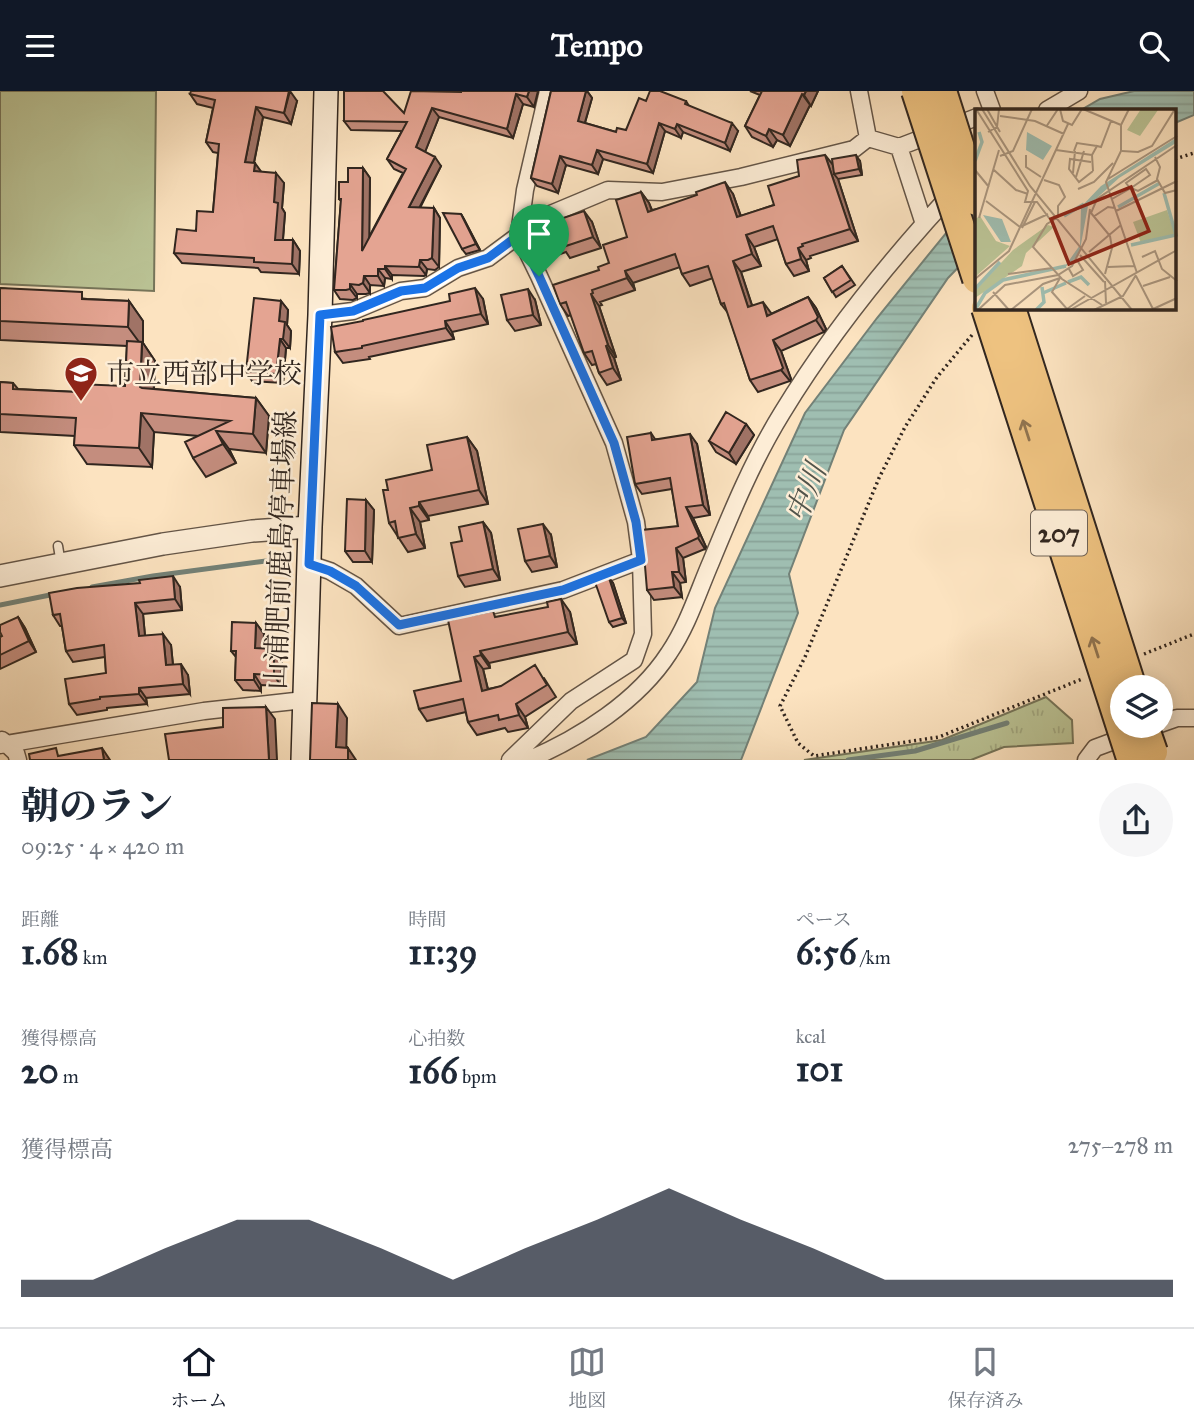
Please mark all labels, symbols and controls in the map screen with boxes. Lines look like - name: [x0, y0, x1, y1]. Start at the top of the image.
- text: Tempo: [551, 26, 643, 65]
- icon: menu: [21, 27, 59, 65]
- icon: search: [1135, 27, 1173, 65]
- inset map: [975, 109, 1176, 310]
- pin: [509, 204, 569, 276]
- icon: arrive: [520, 215, 558, 253]
- school or university icon: 市立西部中学校: [62, 354, 100, 403]
- place label: 市立西部中学校: [106, 356, 302, 391]
- street label: 山浦肥前鹿島停車場線: [258, 409, 303, 691]
- one-way arrow: [1018, 420, 1031, 442]
- water label: 中川: [778, 456, 835, 528]
- road number: 207: [1031, 511, 1087, 555]
- one-way arrow: [1088, 636, 1101, 658]
- map controls: [1110, 675, 1173, 738]
- button: layers: [1110, 675, 1173, 738]
- text: 朝のラン: [21, 783, 173, 829]
- button: share: [1099, 783, 1173, 857]
- text: 09:25 · 4 × 420 m: [21, 832, 184, 860]
- text: 距離: [21, 908, 59, 931]
- text: 時間: [408, 908, 446, 931]
- text: ペース: [796, 908, 852, 931]
- text: 1.68: [21, 931, 79, 974]
- text: 11:39: [408, 931, 478, 974]
- text: 6:56: [796, 931, 857, 974]
- text: km: [79, 946, 108, 969]
- text: /km: [857, 946, 891, 969]
- text: kcal: [796, 1025, 826, 1048]
- text: 獲得標高: [21, 1027, 97, 1050]
- text: 心拍数: [408, 1027, 465, 1050]
- text: 101: [796, 1048, 843, 1091]
- text: 20: [21, 1050, 59, 1093]
- text: 166: [408, 1050, 458, 1093]
- text: m: [59, 1065, 79, 1088]
- text: bpm: [458, 1065, 497, 1088]
- text: 275–278 m: [1068, 1131, 1173, 1159]
- text: 獲得標高: [21, 1135, 113, 1163]
- tab: ホーム: [170, 1343, 228, 1412]
- tab: 地図: [568, 1343, 607, 1412]
- tab: 保存済み: [947, 1343, 1024, 1412]

